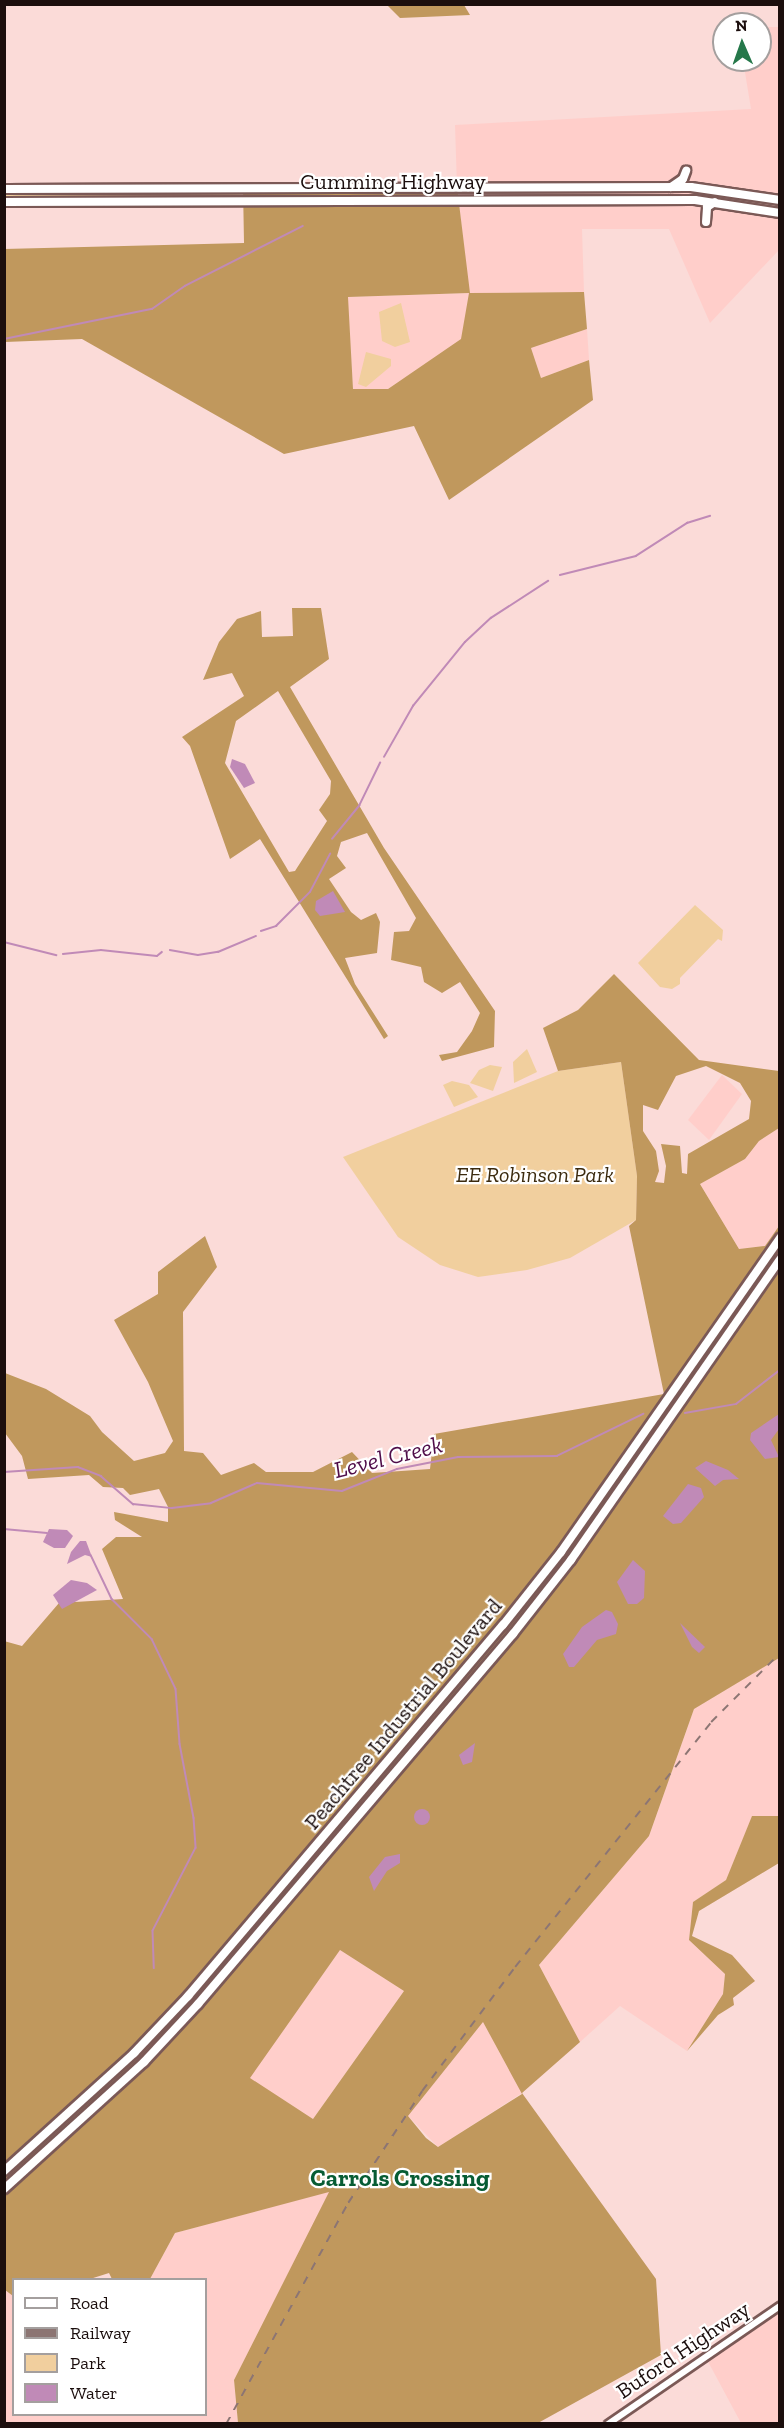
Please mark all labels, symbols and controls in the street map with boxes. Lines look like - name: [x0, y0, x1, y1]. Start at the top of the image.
- north arrow: [712, 12, 772, 72]
- text: N: [735, 16, 748, 35]
- street label: Cumming Highway: [300, 169, 486, 195]
- park label: EE Robinson Park: [456, 1162, 614, 1188]
- water label: Level Creek: [331, 1430, 445, 1484]
- street label: Peachtree Industrial Boulevard: [299, 1593, 507, 1835]
- district label: Carrols Crossing: [310, 2164, 490, 2192]
- legend: [12, 2278, 207, 2416]
- text: Road: [70, 2292, 109, 2314]
- street label: Buford Highway: [611, 2296, 755, 2404]
- text: Railway: [70, 2322, 131, 2344]
- text: Park: [70, 2352, 106, 2374]
- text: Water: [70, 2382, 117, 2404]

